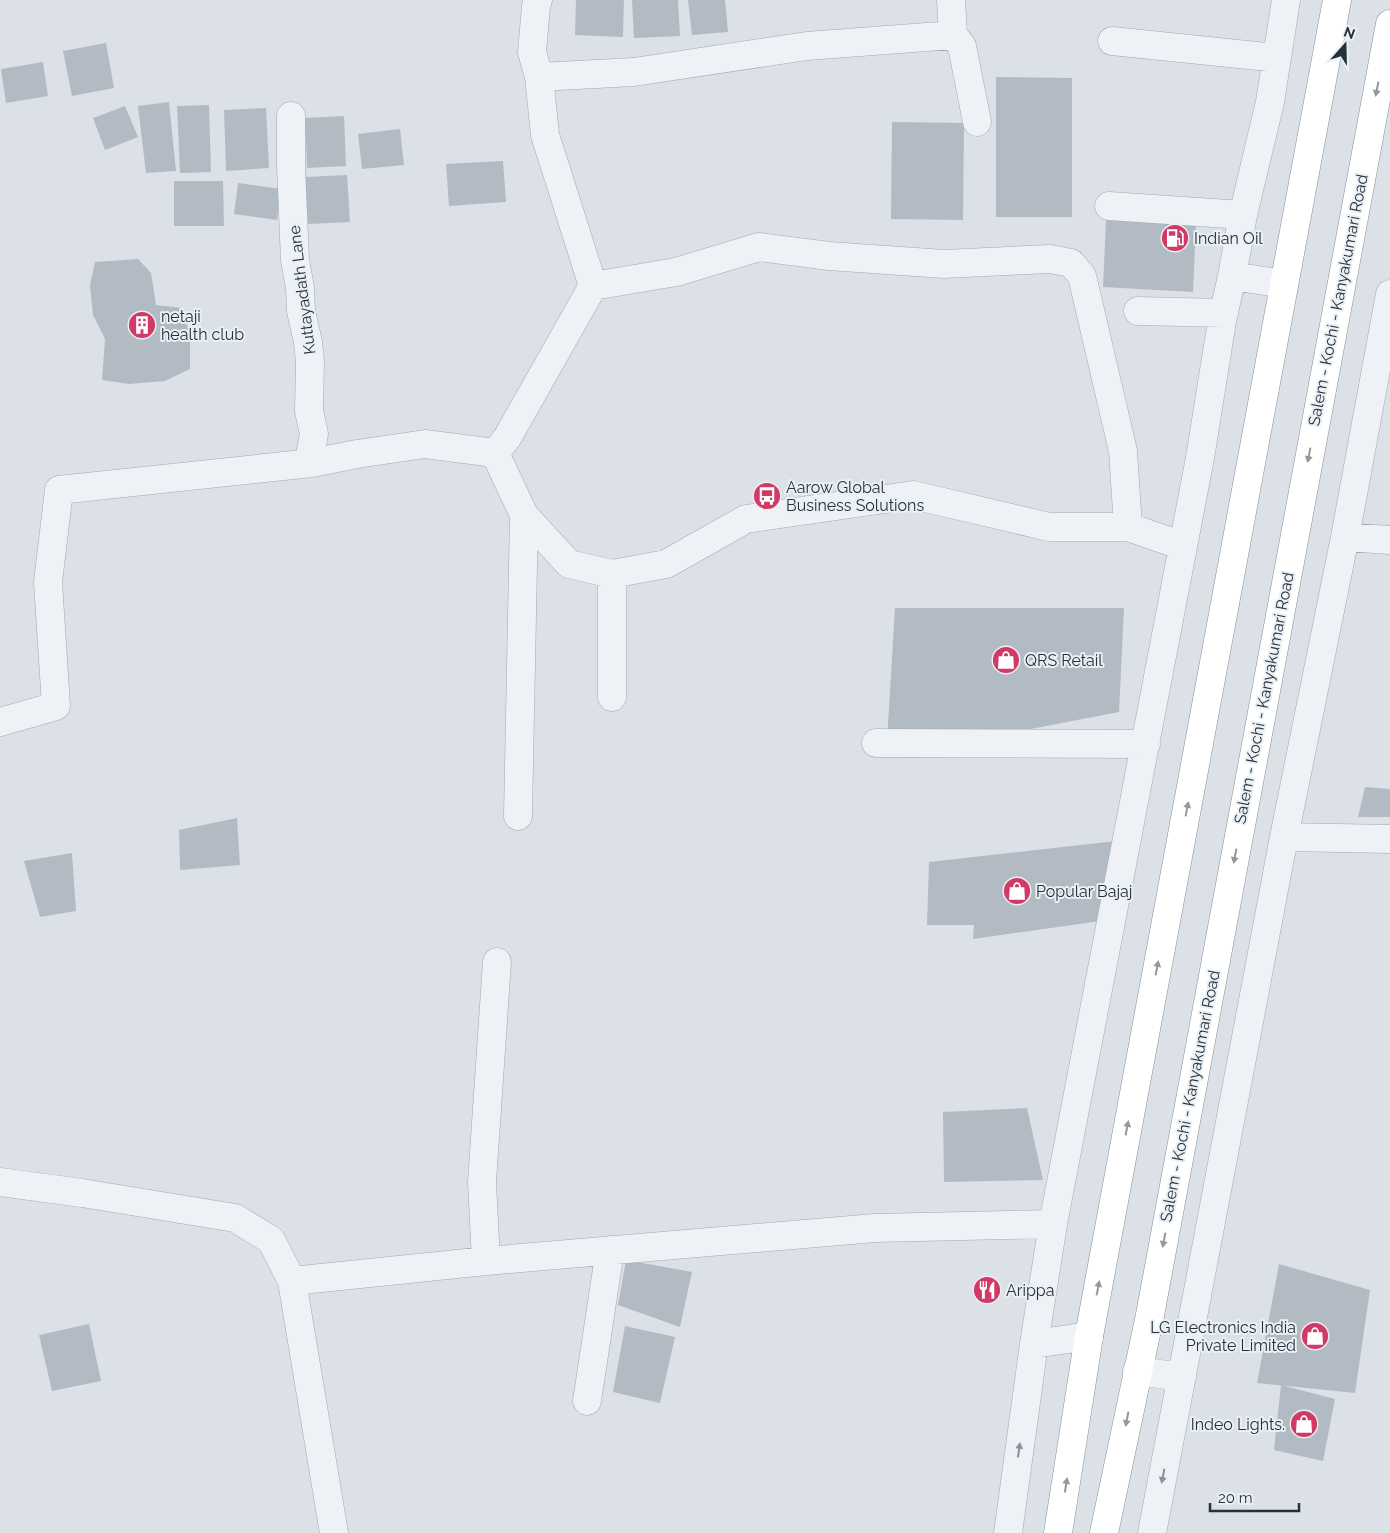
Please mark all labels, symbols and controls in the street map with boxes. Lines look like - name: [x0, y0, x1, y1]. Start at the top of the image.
- north arrow: [1320, 20, 1370, 70]
- text: N: [1342, 23, 1357, 42]
- one-way arrow: [1373, 82, 1381, 97]
- street label: Salem - Kochi - Kanyakumari Road: [1304, 173, 1372, 427]
- fuel station icon: Indian Oil: [1160, 223, 1190, 253]
- street label: Kuttayadath Lane: [285, 224, 319, 356]
- place label: Indian Oil: [1194, 229, 1263, 248]
- place label: netaji health club: [161, 307, 244, 344]
- building icon: netaji health club: [127, 310, 157, 340]
- one-way arrow: [1304, 448, 1312, 464]
- place label: Aarow Global Business Solutions: [786, 478, 924, 515]
- bus stop icon: Aarow Global Business Solutions: [752, 481, 782, 511]
- street label: Salem - Kochi - Kanyakumari Road: [1230, 571, 1298, 825]
- shop icon: QRS Retail: [991, 645, 1021, 675]
- place label: QRS Retail: [1025, 651, 1103, 670]
- one-way arrow: [1183, 800, 1191, 816]
- one-way arrow: [1230, 848, 1238, 864]
- shop icon: Popular Bajaj: [1002, 876, 1032, 906]
- place label: Popular Bajaj: [1036, 882, 1132, 901]
- one-way arrow: [1153, 961, 1161, 976]
- street label: Salem - Kochi - Kanyakumari Road: [1156, 969, 1224, 1223]
- one-way arrow: [1124, 1120, 1132, 1136]
- one-way arrow: [1159, 1232, 1167, 1248]
- restaurant icon: Arippa: [972, 1275, 1002, 1305]
- one-way arrow: [1094, 1280, 1102, 1296]
- place label: Arippa: [1006, 1281, 1054, 1300]
- place label: LG Electronics India Private Limited: [1150, 1318, 1296, 1355]
- shop icon: LG Electronics India Private Limited: [1300, 1321, 1330, 1351]
- shop icon: Indeo Lights.: [1289, 1409, 1319, 1439]
- one-way arrow: [1123, 1412, 1131, 1428]
- place label: Indeo Lights.: [1191, 1415, 1285, 1434]
- one-way arrow: [1015, 1442, 1023, 1458]
- one-way arrow: [1158, 1468, 1166, 1484]
- one-way arrow: [1062, 1476, 1070, 1492]
- scale bar: [1210, 1480, 1299, 1512]
- text: 20 m: [1218, 1489, 1253, 1507]

